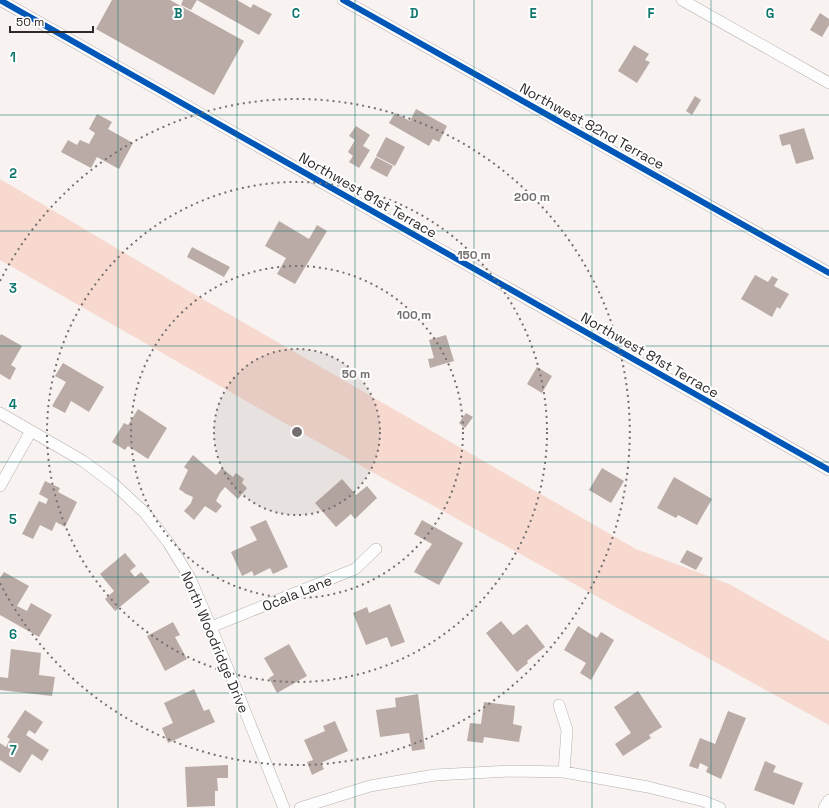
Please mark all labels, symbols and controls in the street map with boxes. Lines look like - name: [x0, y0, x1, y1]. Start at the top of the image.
- text: B: [174, 5, 183, 22]
- text: C: [292, 5, 300, 22]
- text: D: [410, 5, 419, 22]
- text: E: [529, 5, 537, 22]
- text: F: [648, 5, 655, 22]
- text: G: [766, 5, 774, 22]
- scale bar: [10, 8, 93, 34]
- text: 50 m: [16, 14, 44, 30]
- text: 1: [10, 49, 16, 66]
- street label: Northwest 82nd Terrace: [516, 79, 668, 173]
- street label: Northwest 81st Terrace: [296, 148, 440, 242]
- text: 2: [9, 165, 17, 182]
- text: 200 m: [514, 189, 550, 205]
- text: 150 m: [457, 247, 491, 263]
- text: 3: [9, 280, 17, 297]
- text: 100 m: [397, 307, 431, 323]
- street label: Northwest 81st Terrace: [578, 308, 722, 402]
- text: 50 m: [342, 366, 370, 382]
- text: 4: [9, 396, 17, 413]
- centre of rings: [290, 425, 304, 439]
- text: 5: [9, 511, 17, 528]
- street label: North Woodridge Drive: [177, 568, 253, 716]
- street label: Ocala Lane: [260, 571, 334, 615]
- text: 6: [9, 626, 17, 643]
- text: 7: [9, 742, 17, 759]

